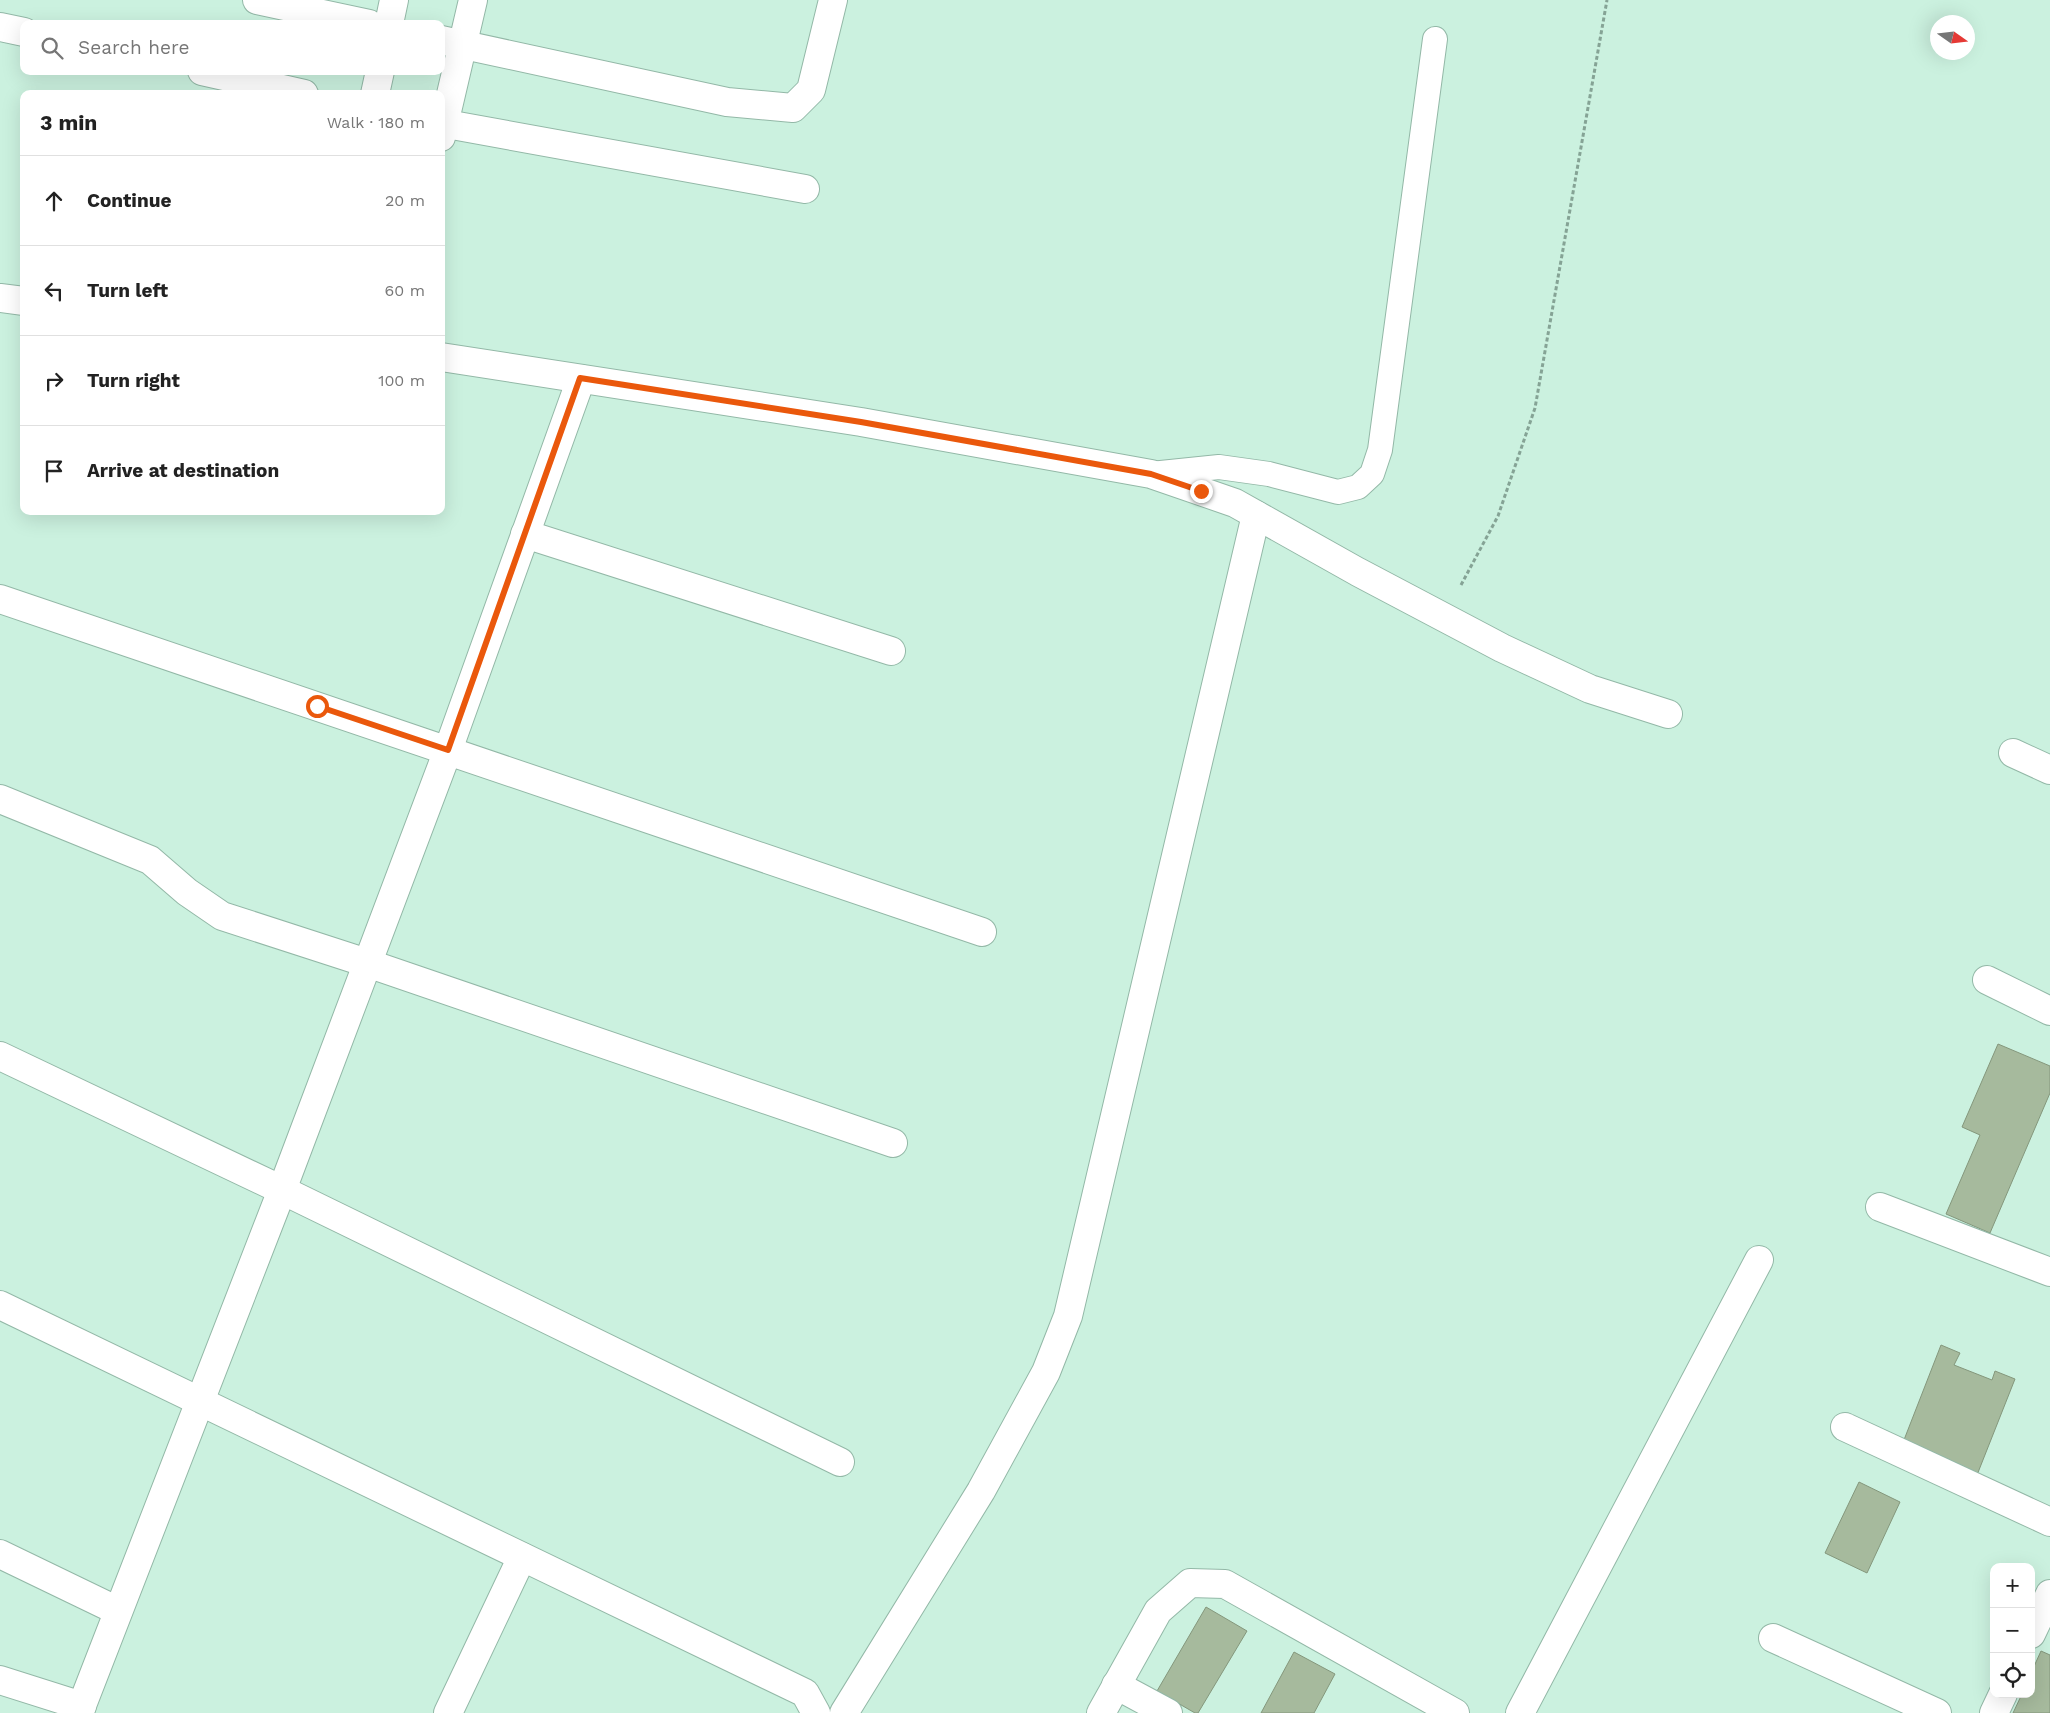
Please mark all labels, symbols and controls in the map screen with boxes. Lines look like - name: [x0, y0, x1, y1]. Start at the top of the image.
- north arrow: [1930, 15, 1975, 60]
- search box: [20, 20, 445, 75]
- icon: search: [38, 34, 66, 62]
- text: Search here: [78, 36, 189, 59]
- text: 3 min: [40, 110, 97, 135]
- text: Walk · 180 m: [327, 113, 425, 132]
- icon: ahead: [40, 187, 68, 215]
- text: Continue: [87, 189, 171, 212]
- text: 20 m: [385, 191, 425, 210]
- icon: left: [40, 277, 68, 305]
- text: Turn left: [87, 279, 168, 302]
- text: 60 m: [385, 281, 425, 300]
- icon: right: [40, 367, 68, 395]
- text: Turn right: [87, 369, 180, 392]
- text: 100 m: [378, 371, 425, 390]
- icon: arrive: [40, 457, 68, 485]
- text: Arrive at destination: [87, 459, 279, 482]
- route end: [1190, 480, 1213, 503]
- route start: [306, 695, 329, 718]
- map controls: [1990, 1563, 2035, 1698]
- button: +: [1990, 1563, 2035, 1608]
- button: −: [1990, 1608, 2035, 1653]
- button: locate: [1990, 1653, 2035, 1698]

